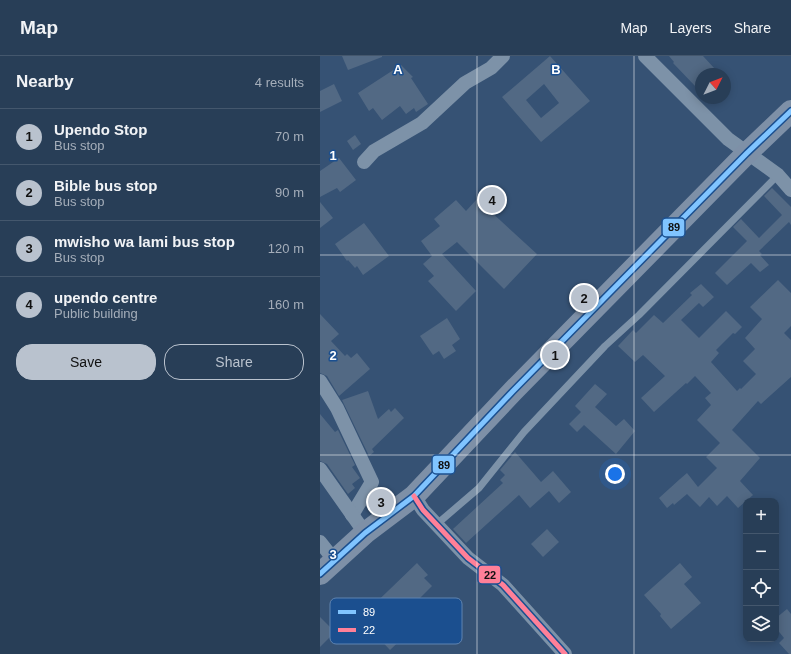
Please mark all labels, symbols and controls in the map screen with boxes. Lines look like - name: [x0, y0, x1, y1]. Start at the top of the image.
- text: Map: [20, 17, 58, 38]
- text: Map: [620, 20, 648, 36]
- text: Layers: [670, 20, 712, 36]
- text: Share: [734, 20, 771, 36]
- text: A: [393, 62, 403, 77]
- text: B: [551, 62, 561, 77]
- north arrow: [695, 68, 731, 104]
- text: Nearby: [16, 72, 74, 91]
- text: 4 results: [255, 75, 304, 90]
- text: Upendo Stop: [54, 121, 147, 138]
- text: 1: [25, 129, 33, 144]
- text: 70 m: [275, 129, 304, 144]
- text: Bus stop: [54, 138, 105, 153]
- text: 1: [329, 148, 337, 163]
- text: Bible bus stop: [54, 177, 157, 194]
- text: 2: [25, 185, 33, 200]
- text: 90 m: [275, 185, 304, 200]
- pin: 4: [479, 185, 505, 215]
- text: Bus stop: [54, 194, 105, 209]
- line badge: 89: [662, 218, 685, 237]
- text: 89: [668, 221, 680, 233]
- text: mwisho wa lami bus stop: [54, 233, 235, 250]
- text: 3: [25, 241, 33, 256]
- text: 120 m: [268, 241, 304, 256]
- text: Bus stop: [54, 250, 105, 265]
- pin: 2: [571, 283, 597, 313]
- text: upendo centre: [54, 289, 157, 306]
- text: 4: [25, 297, 33, 312]
- text: 160 m: [268, 297, 304, 312]
- text: Public building: [54, 306, 138, 321]
- pin: 1: [542, 340, 568, 370]
- button: Save: [16, 344, 156, 380]
- button: Share: [164, 344, 304, 380]
- text: 2: [329, 348, 337, 363]
- line badge: 89: [432, 455, 455, 474]
- text: 89: [438, 459, 450, 471]
- your location: [605, 464, 625, 484]
- pin: 3: [368, 487, 394, 517]
- map controls: [743, 498, 779, 642]
- button: +: [743, 498, 779, 534]
- button: −: [743, 534, 779, 570]
- text: 3: [329, 547, 337, 562]
- line badge: 22: [478, 565, 501, 584]
- text: 22: [484, 569, 496, 581]
- button: locate: [743, 570, 779, 606]
- legend: [330, 598, 462, 644]
- text: 89: [363, 606, 375, 618]
- button: layers: [743, 606, 779, 642]
- text: 22: [363, 624, 375, 636]

